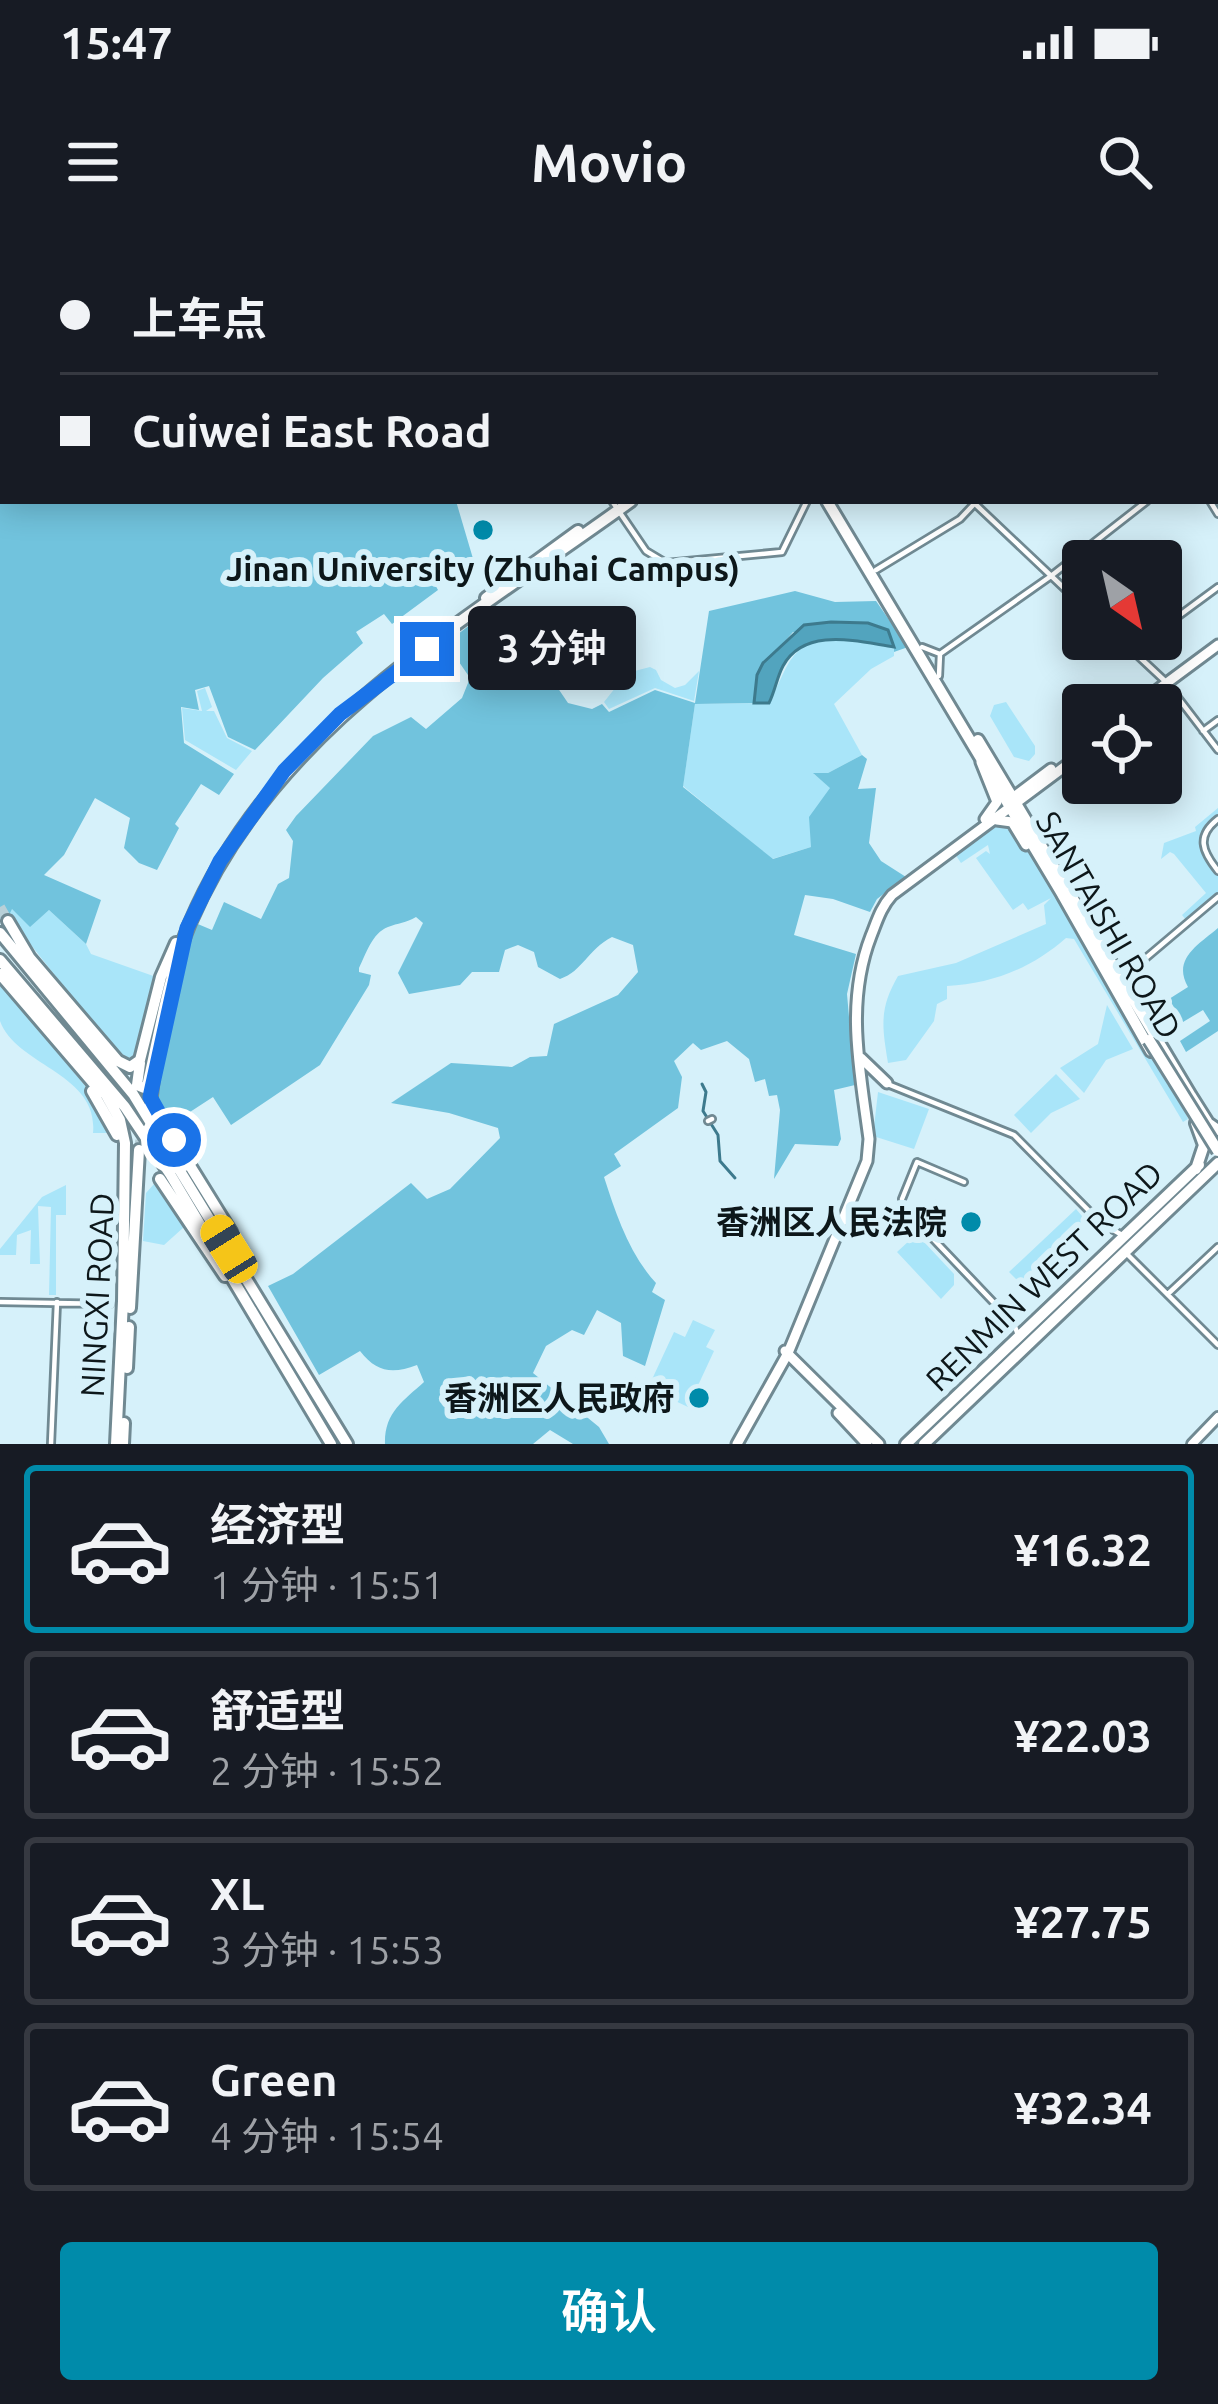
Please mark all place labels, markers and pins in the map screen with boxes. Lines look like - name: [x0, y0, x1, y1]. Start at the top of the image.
- marker: Jinan University (Zhuhai Campus): [470, 517, 496, 543]
- place label: Jinan University (Zhuhai Campus): [226, 550, 740, 588]
- place label: 香洲区人民法院: [716, 1203, 947, 1240]
- marker: 香洲区人民法院: [958, 1209, 984, 1235]
- place label: 香洲区人民政府: [444, 1379, 675, 1416]
- marker: 香洲区人民政府: [686, 1385, 712, 1411]

